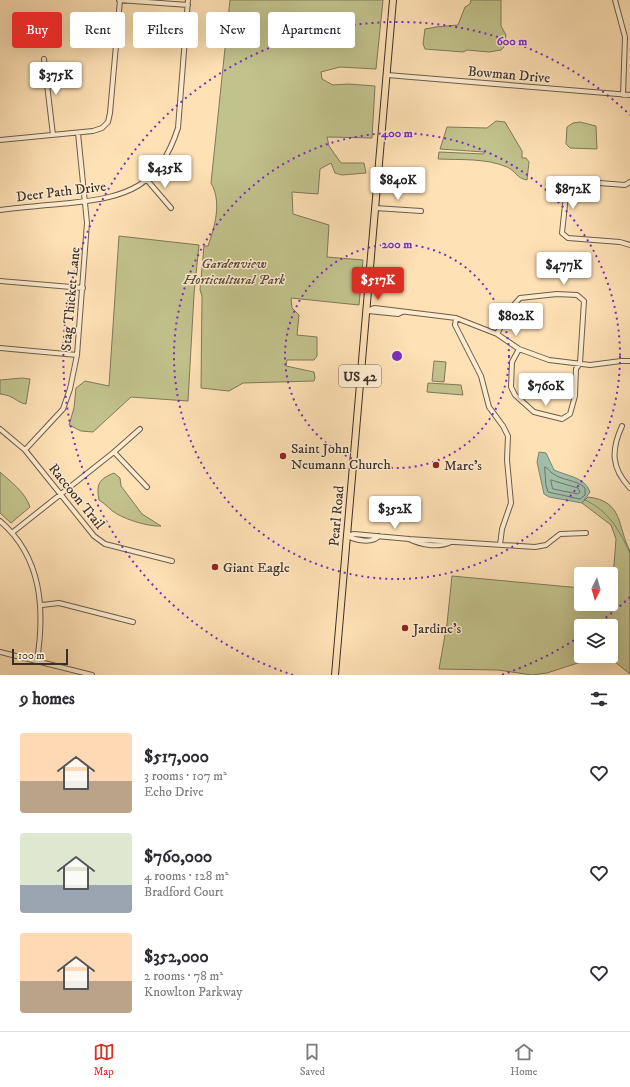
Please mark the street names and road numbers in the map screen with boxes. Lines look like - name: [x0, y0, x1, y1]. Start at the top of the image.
- street label: Bowman Drive: [467, 62, 551, 88]
- street label: Deer Path Drive: [15, 178, 107, 206]
- street label: Stag Thicket Lane: [57, 246, 85, 352]
- road number: US 42: [339, 365, 381, 387]
- street label: Raccoon Trail: [44, 460, 109, 534]
- street label: Pearl Road: [325, 485, 349, 547]

